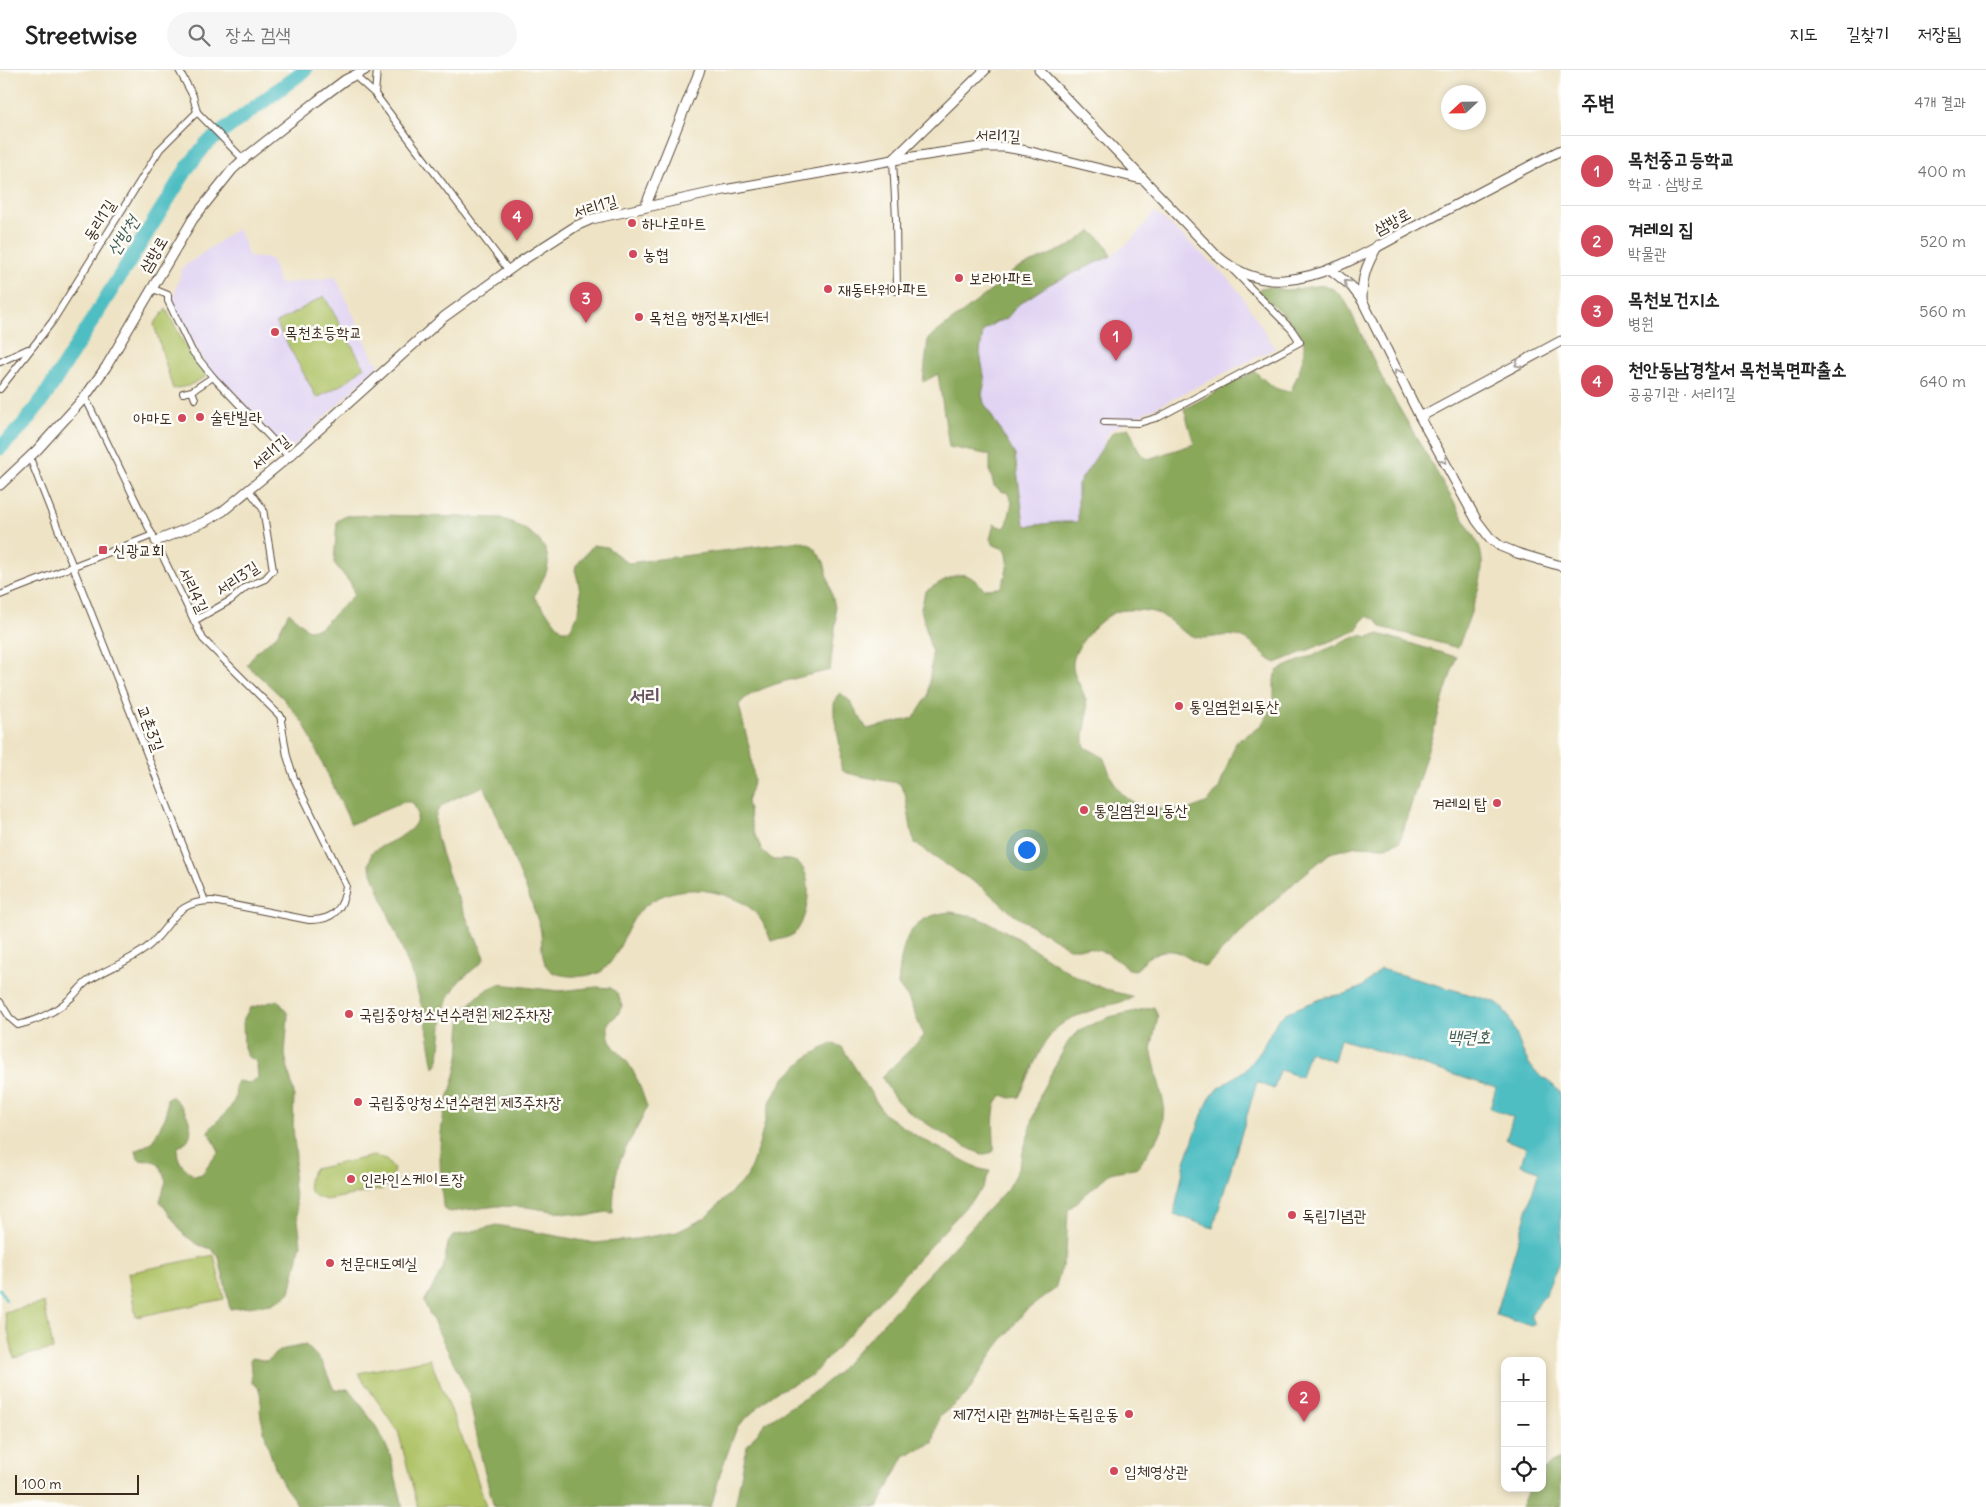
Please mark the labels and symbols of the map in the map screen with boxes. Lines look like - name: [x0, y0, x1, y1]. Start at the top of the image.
- north arrow: [1441, 85, 1486, 130]
- street label: 서리1길: [975, 124, 1021, 146]
- street label: 서리1길: [571, 190, 620, 222]
- street label: 동리1길: [79, 196, 119, 244]
- pin: 4: [501, 200, 533, 241]
- street label: 삼방로: [1370, 203, 1414, 239]
- water label: 산방천: [101, 210, 145, 260]
- place label: 하나로마트: [642, 213, 706, 233]
- marker: 하나로마트: [626, 217, 638, 229]
- street label: 삼방로: [134, 232, 172, 276]
- place label: 농협: [643, 244, 669, 264]
- marker: 농협: [627, 248, 639, 260]
- place label: 보라아파트: [969, 268, 1033, 288]
- marker: 보라아파트: [953, 272, 965, 284]
- place label: 재동타워아파트: [838, 279, 928, 299]
- one-way arrow: [1344, 280, 1353, 289]
- pin: 3: [570, 282, 602, 323]
- marker: 재동타워아파트: [822, 283, 834, 295]
- place label: 목천읍 행정복지센터: [649, 307, 769, 327]
- marker: 목천읍 행정복지센터: [633, 311, 645, 323]
- pin: 1: [1100, 320, 1132, 361]
- place label: 목천초등학교: [285, 322, 362, 342]
- marker: 목천초등학교: [269, 326, 281, 338]
- one-way arrow: [1514, 358, 1523, 368]
- one-way arrow: [1393, 368, 1403, 377]
- place label: 술탄빌라: [210, 407, 262, 427]
- place label: 아마도: [133, 408, 172, 428]
- marker: 술탄빌라: [194, 411, 206, 423]
- marker: 아마도: [176, 412, 188, 424]
- street label: 서리1길: [246, 430, 294, 474]
- one-way arrow: [1437, 454, 1447, 463]
- place label: 신광교회: [113, 540, 165, 560]
- marker: 신광교회: [97, 544, 109, 556]
- street label: 서리3길: [212, 556, 262, 600]
- street label: 서리4길: [175, 564, 213, 616]
- district label: 서리: [630, 683, 660, 707]
- place label: 통일염원의동산: [1189, 696, 1279, 716]
- marker: 통일염원의동산: [1173, 700, 1185, 712]
- street label: 교촌3길: [133, 702, 169, 754]
- place label: 겨레의 탑: [1432, 793, 1487, 813]
- marker: 겨레의 탑: [1491, 797, 1503, 809]
- place label: 통일염원의 동산: [1094, 800, 1188, 820]
- marker: 통일염원의 동산: [1078, 804, 1090, 816]
- your location: [1014, 837, 1040, 863]
- place label: 국립중앙청소년수련원 제2주차장: [359, 1004, 552, 1024]
- marker: 국립중앙청소년수련원 제2주차장: [343, 1008, 355, 1020]
- water label: 백련호: [1447, 1025, 1491, 1048]
- place label: 국립중앙청소년수련원 제3주차장: [368, 1092, 561, 1112]
- marker: 국립중앙청소년수련원 제3주차장: [352, 1096, 364, 1108]
- place label: 인라인스케이트장: [361, 1169, 464, 1189]
- marker: 인라인스케이트장: [345, 1173, 357, 1185]
- place label: 독립기념관: [1302, 1205, 1367, 1225]
- marker: 독립기념관: [1286, 1209, 1298, 1221]
- place label: 천문대도예실: [340, 1253, 417, 1273]
- marker: 천문대도예실: [324, 1257, 336, 1269]
- pin: 2: [1288, 1381, 1320, 1422]
- place label: 제7전시관 함께하는독립운동: [953, 1404, 1119, 1424]
- marker: 제7전시관 함께하는독립운동: [1123, 1408, 1135, 1420]
- place label: 입체영상관: [1124, 1461, 1189, 1481]
- marker: 입체영상관: [1108, 1465, 1120, 1477]
- scale bar: [15, 1472, 139, 1495]

